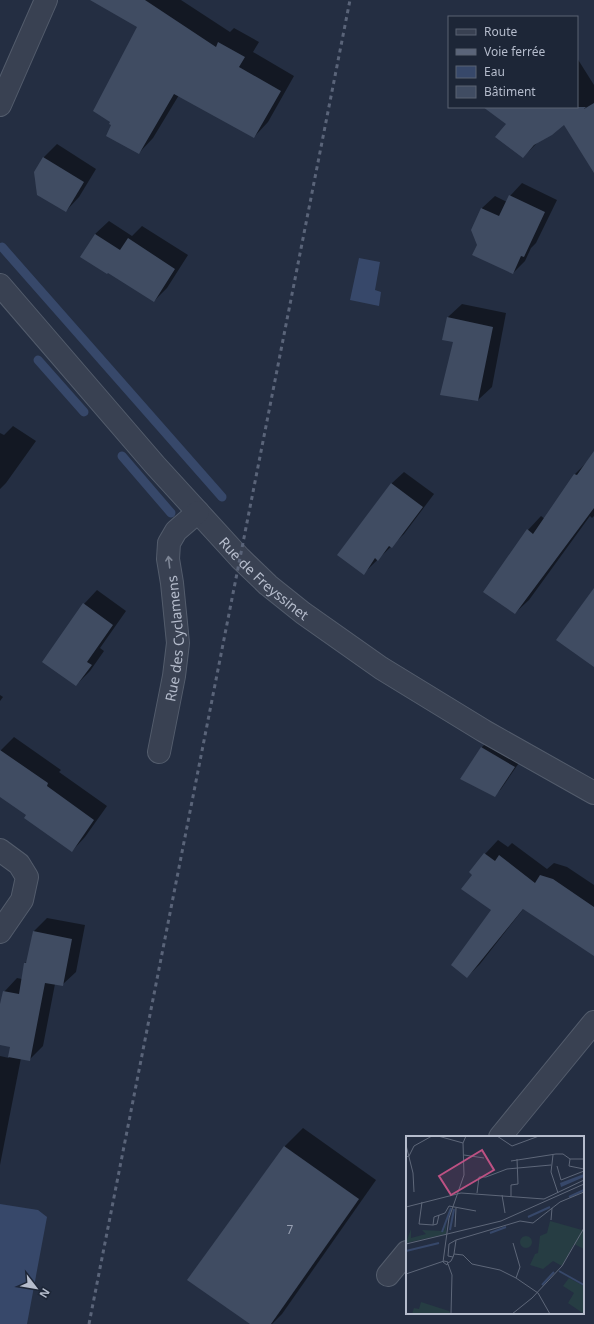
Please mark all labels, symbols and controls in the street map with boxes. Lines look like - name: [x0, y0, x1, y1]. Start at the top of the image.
- legend: [448, 16, 578, 108]
- text: Route: [484, 23, 517, 40]
- text: Voie ferrée: [484, 43, 546, 60]
- text: Eau: [484, 63, 505, 80]
- text: Bâtiment: [484, 83, 536, 100]
- street label: Rue de Freyssinet: [215, 532, 313, 624]
- one-way arrow: [165, 556, 173, 569]
- street label: Rue des Cyclamens: [160, 574, 188, 703]
- inset map: [406, 1136, 584, 1314]
- house number: 7: [287, 1221, 294, 1238]
- north arrow: [16, 1268, 56, 1308]
- text: N: [36, 1286, 54, 1301]

